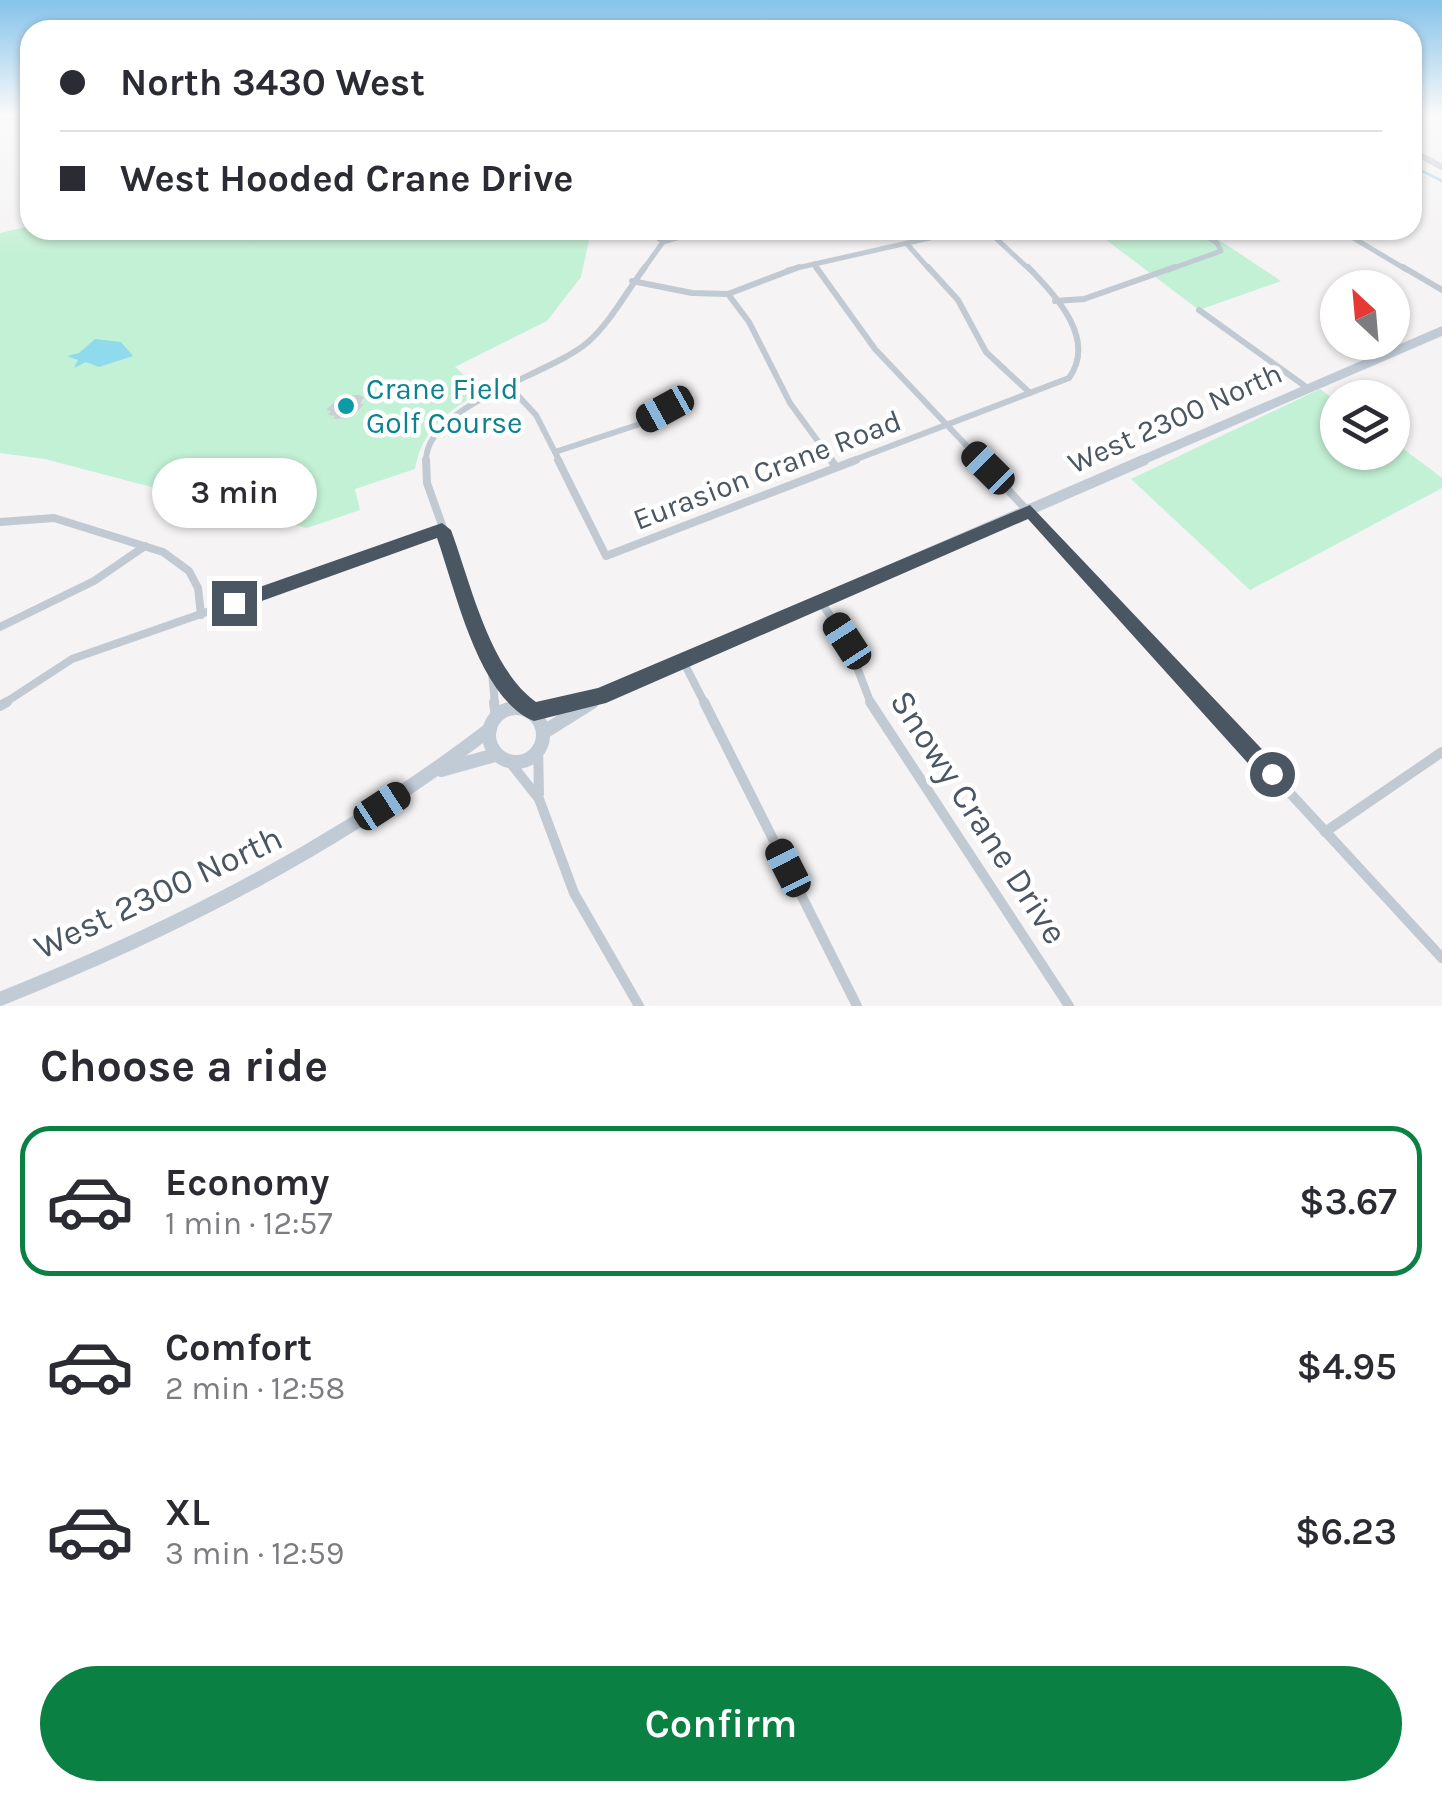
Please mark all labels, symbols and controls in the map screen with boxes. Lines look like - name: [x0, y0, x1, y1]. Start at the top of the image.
- text: North 3430 West: [120, 60, 425, 105]
- text: West Hooded Crane Drive: [120, 156, 573, 201]
- north arrow: [1320, 270, 1410, 360]
- map controls: [1320, 270, 1410, 470]
- street label: West 2300 North: [1062, 355, 1288, 481]
- place label: Crane Field Golf Course: [366, 371, 522, 441]
- button: layers: [1320, 380, 1410, 470]
- car: [631, 381, 699, 437]
- marker: Crane Field Golf Course: [335, 395, 357, 417]
- street label: Eurasion Crane Road: [628, 402, 906, 538]
- car: [956, 436, 1020, 500]
- callout: 3 min: [152, 458, 316, 528]
- text: 3 min: [191, 474, 278, 511]
- route end: [212, 581, 257, 626]
- car: [818, 608, 876, 674]
- street label: Snowy Crane Drive: [881, 683, 1076, 952]
- route start: [1250, 752, 1295, 797]
- car: [349, 777, 415, 835]
- street label: West 2300 North: [28, 817, 289, 968]
- car: [761, 834, 815, 902]
- text: Choose a ride: [40, 1040, 328, 1092]
- icon: car: [45, 1156, 135, 1246]
- text: Economy: [165, 1160, 329, 1205]
- text: $3.67: [1299, 1179, 1397, 1224]
- text: 1 min · 12:57: [165, 1205, 332, 1242]
- icon: car: [45, 1321, 135, 1411]
- text: Comfort: [165, 1325, 312, 1370]
- text: $4.95: [1297, 1344, 1397, 1389]
- text: 2 min · 12:58: [165, 1370, 345, 1407]
- icon: car: [45, 1486, 135, 1576]
- text: XL: [165, 1490, 210, 1535]
- text: $6.23: [1295, 1509, 1397, 1554]
- text: 3 min · 12:59: [165, 1535, 344, 1572]
- button: Confirm: [40, 1666, 1402, 1781]

